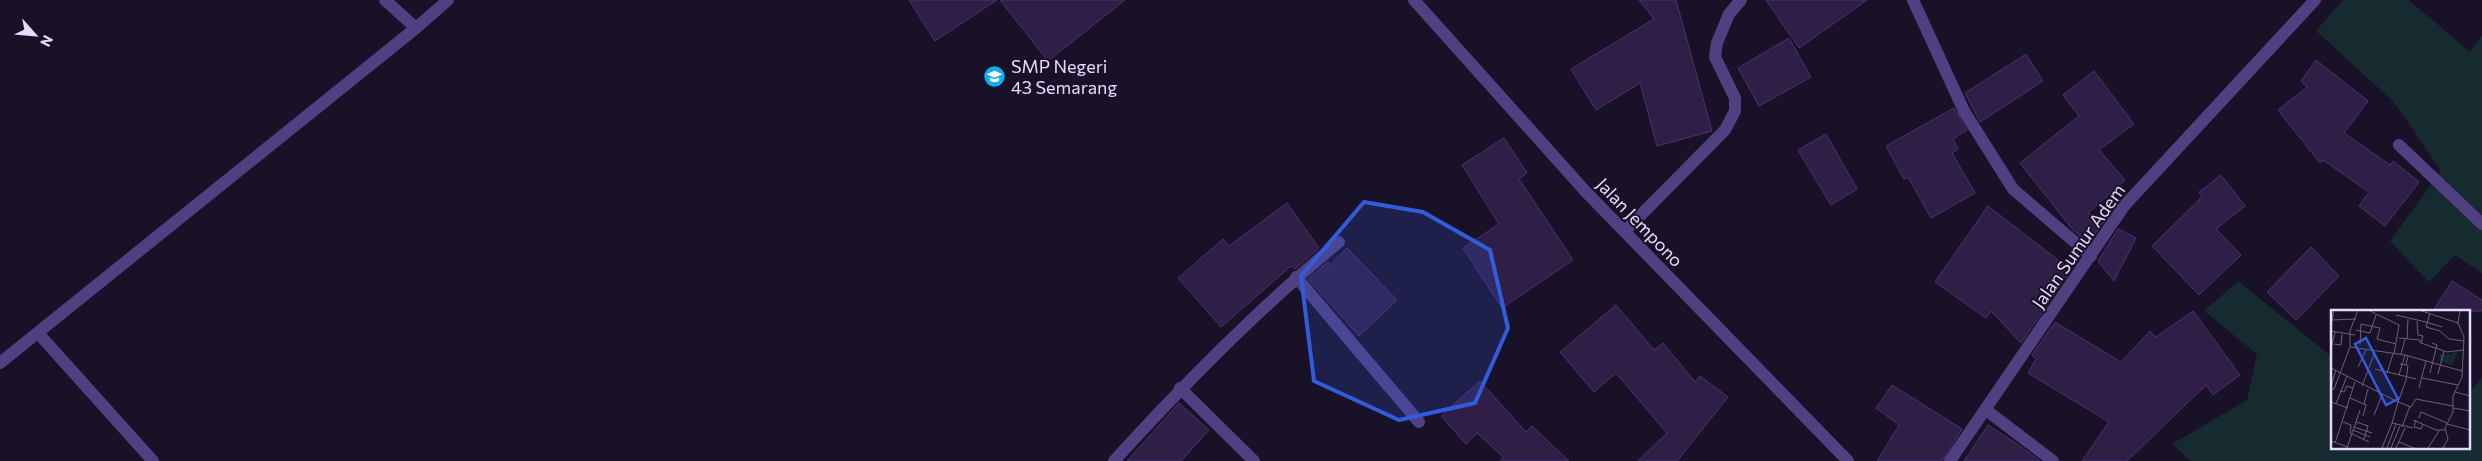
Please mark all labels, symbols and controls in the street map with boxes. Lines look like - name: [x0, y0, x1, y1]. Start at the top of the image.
- north arrow: [10, 10, 60, 60]
- text: N: [37, 33, 57, 50]
- place label: SMP Negeri 43 Semarang: [1011, 55, 1117, 98]
- school or university icon: SMP Negeri 43 Semarang: [983, 64, 1007, 88]
- street label: Jalan Jempono: [1592, 173, 1688, 271]
- street label: Jalan Sumur Adem: [2027, 179, 2129, 313]
- inset map: [2331, 310, 2470, 448]

